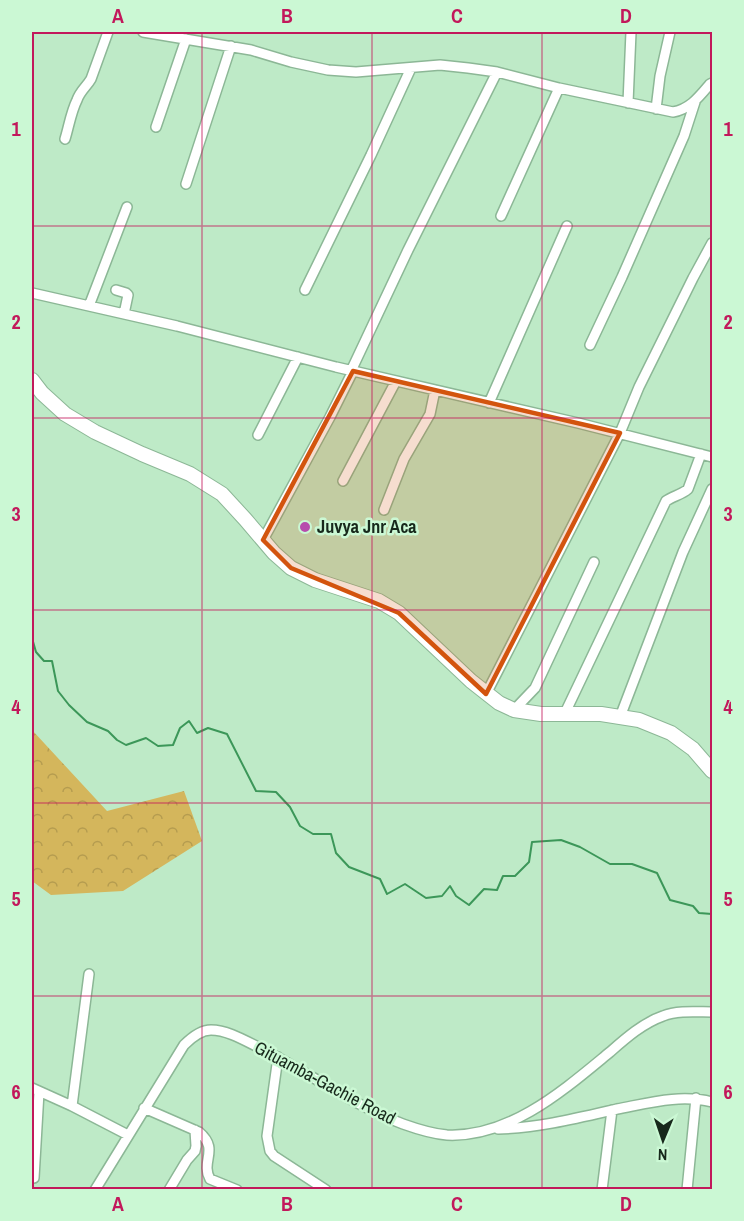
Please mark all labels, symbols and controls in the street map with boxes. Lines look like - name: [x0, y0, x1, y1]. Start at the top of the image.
- text: A: [112, 2, 124, 29]
- text: B: [281, 2, 293, 29]
- text: C: [451, 2, 463, 29]
- text: D: [620, 2, 632, 29]
- text: 1: [11, 115, 21, 142]
- text: 1: [723, 115, 733, 142]
- text: 2: [11, 308, 21, 335]
- text: 2: [723, 308, 733, 335]
- text: 3: [11, 500, 21, 527]
- text: 3: [723, 500, 733, 527]
- place label: Juvya Jnr Aca: [317, 514, 417, 539]
- marker: Juvya Jnr Aca: [298, 520, 312, 534]
- text: 4: [11, 693, 21, 720]
- text: 4: [723, 693, 733, 720]
- text: 5: [11, 885, 21, 912]
- text: 5: [723, 885, 733, 912]
- street label: Gituamba-Gachie Road: [250, 1035, 400, 1130]
- text: 6: [11, 1078, 21, 1105]
- text: 6: [723, 1078, 733, 1105]
- north arrow: [633, 1110, 693, 1170]
- text: N: [657, 1144, 668, 1166]
- text: A: [112, 1190, 124, 1217]
- text: B: [281, 1190, 293, 1217]
- text: C: [451, 1190, 463, 1217]
- text: D: [620, 1190, 632, 1217]

